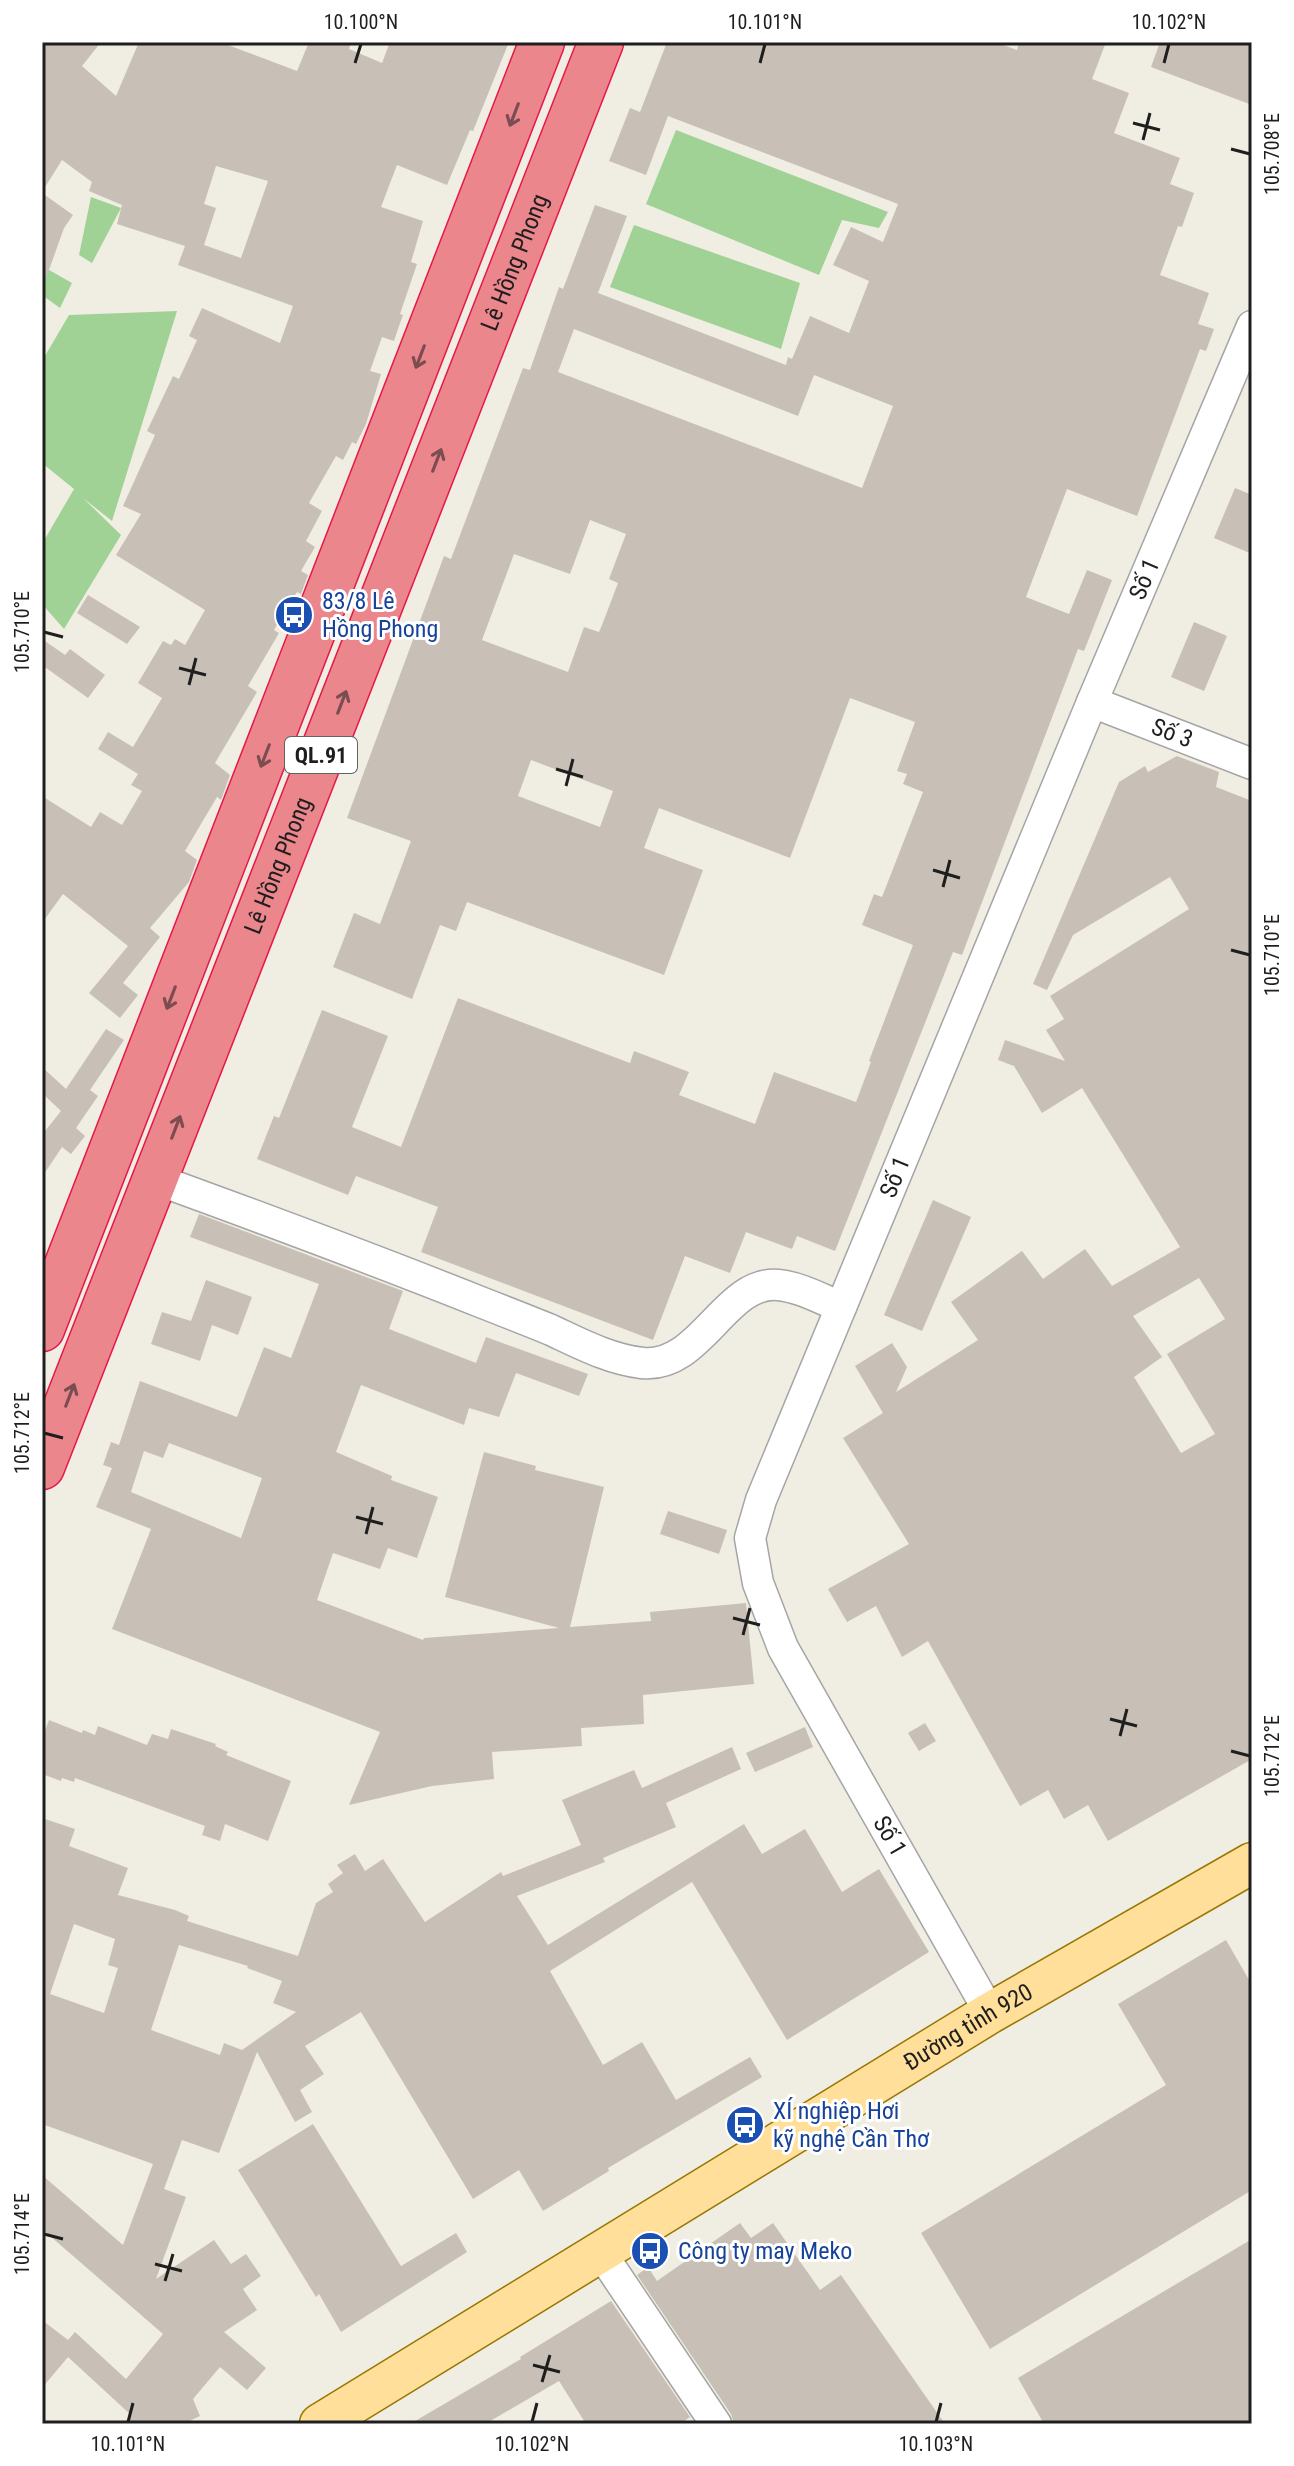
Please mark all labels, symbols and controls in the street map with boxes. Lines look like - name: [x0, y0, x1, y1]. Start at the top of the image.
- text: 10.100°N: [324, 10, 398, 34]
- text: 10.101°N: [728, 10, 802, 34]
- text: 10.102°N: [1132, 10, 1206, 34]
- one-way arrow: [506, 102, 520, 127]
- text: 105.708°E: [1260, 113, 1284, 195]
- street label: Lê Hồng Phong: [475, 190, 554, 335]
- one-way arrow: [412, 344, 426, 369]
- one-way arrow: [431, 448, 445, 473]
- street label: Số 1: [1123, 554, 1165, 604]
- place label: 83/8 Lê Hồng Phong: [322, 587, 438, 643]
- text: 105.710°E: [10, 591, 34, 673]
- bus stop icon: 83/8 Lê Hồng Phong: [273, 594, 315, 636]
- one-way arrow: [336, 690, 350, 715]
- street label: Số 3: [1148, 712, 1197, 754]
- road number: QL.91: [285, 737, 357, 773]
- one-way arrow: [257, 743, 271, 768]
- street label: Lê Hồng Phong: [238, 793, 317, 938]
- text: 105.710°E: [1260, 914, 1284, 996]
- one-way arrow: [162, 985, 177, 1010]
- one-way arrow: [170, 1115, 184, 1140]
- street label: Số 1: [874, 1152, 916, 1202]
- one-way arrow: [64, 1383, 79, 1408]
- text: 105.712°E: [10, 1392, 34, 1474]
- text: 105.712°E: [1260, 1715, 1284, 1797]
- street label: Số 1: [867, 1811, 913, 1861]
- street label: Đường tỉnh 920: [899, 1978, 1037, 2077]
- place label: XÍ nghiệp Hơi kỹ nghệ Cần Thơ: [773, 2097, 930, 2153]
- bus stop icon: XÍ nghiệp Hơi kỹ nghệ Cần Thơ: [724, 2104, 766, 2146]
- text: 105.714°E: [10, 2193, 34, 2275]
- bus stop icon: Công ty may Meko: [629, 2230, 671, 2272]
- place label: Công ty may Meko: [678, 2237, 852, 2265]
- text: 10.101°N: [91, 2432, 165, 2456]
- text: 10.102°N: [495, 2432, 569, 2456]
- text: 10.103°N: [899, 2432, 973, 2456]

